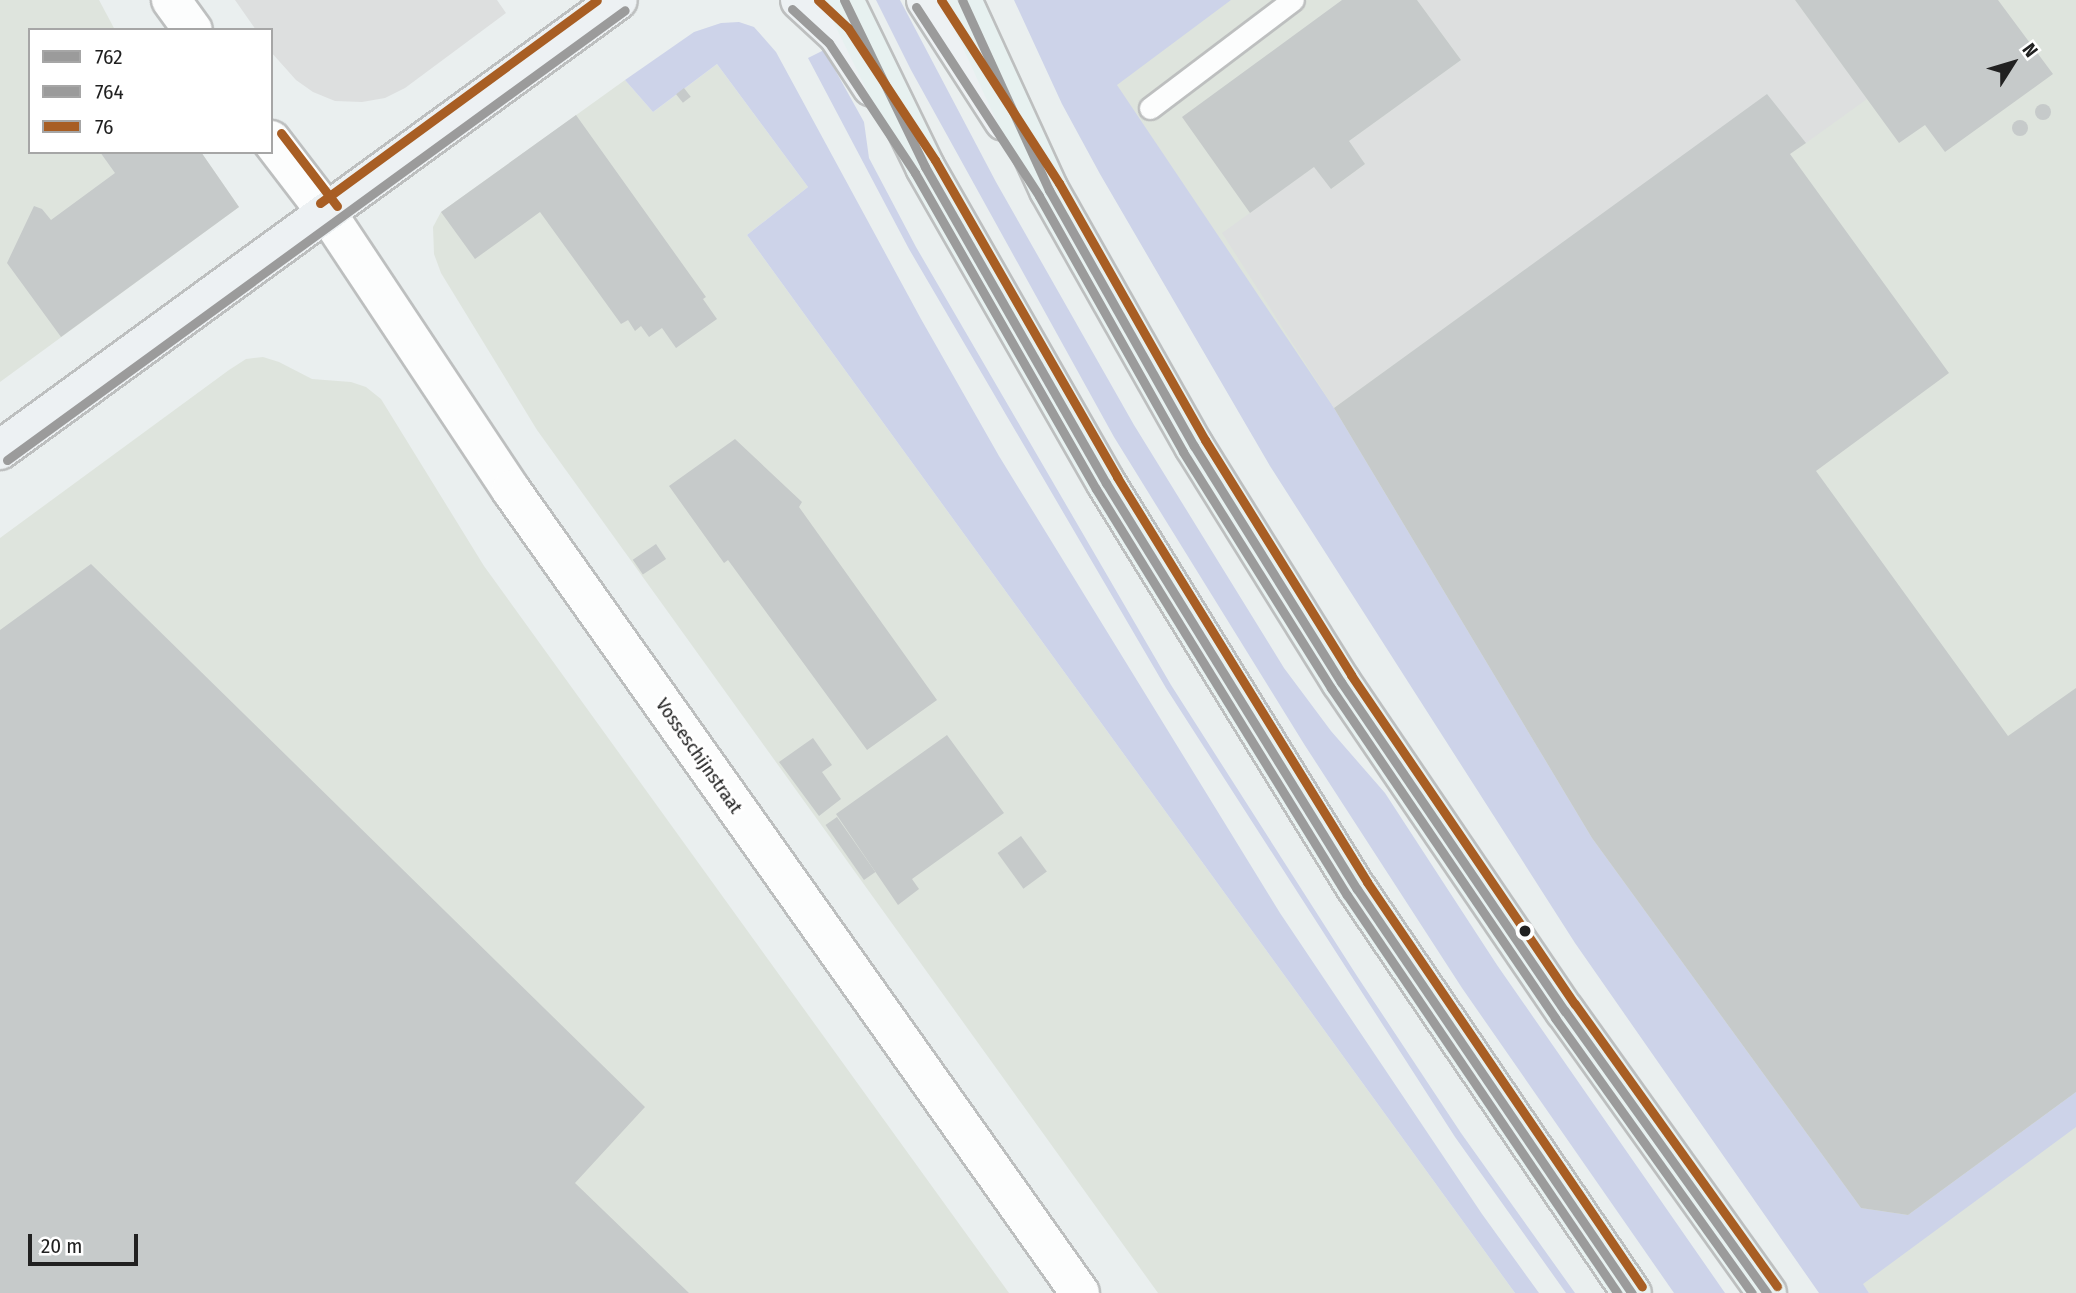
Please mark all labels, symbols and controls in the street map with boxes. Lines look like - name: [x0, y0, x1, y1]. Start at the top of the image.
- legend: [28, 28, 273, 154]
- north arrow: [1978, 28, 2048, 98]
- text: N: [2018, 39, 2043, 62]
- text: 762: [95, 44, 123, 70]
- text: 764: [95, 79, 124, 105]
- text: 76: [95, 114, 113, 140]
- street label: Vosseschijnstraat: [651, 694, 747, 818]
- unlabelled marker: [1518, 924, 1532, 938]
- scale bar: [32, 1220, 142, 1264]
- text: 20 m: [41, 1233, 82, 1259]

